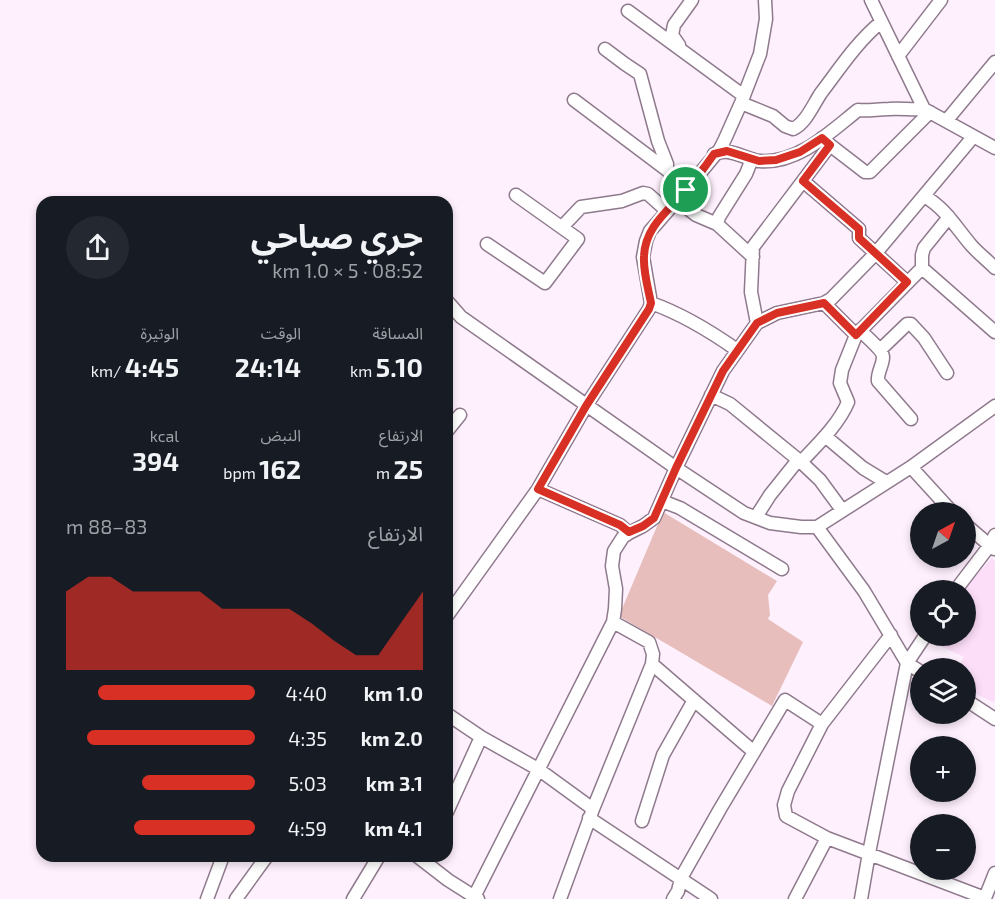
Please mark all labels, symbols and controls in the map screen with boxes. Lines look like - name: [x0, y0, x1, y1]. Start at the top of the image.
- pin: [660, 164, 711, 215]
- icon: arrive: [669, 173, 702, 206]
- text: جري صباحي: [251, 215, 423, 255]
- button: share: [66, 216, 129, 279]
- text: 08:52 · 5 × 1.0 km: [272, 258, 423, 282]
- text: الوتيرة: [141, 323, 179, 342]
- text: الوقت: [261, 323, 301, 342]
- text: المسافة: [373, 323, 423, 342]
- text: 4:45: [125, 351, 179, 382]
- text: 24:14: [235, 351, 301, 382]
- text: 5.10: [376, 351, 423, 382]
- text: /km: [91, 361, 125, 380]
- text: km: [350, 361, 376, 380]
- text: النبض: [260, 425, 301, 444]
- text: الارتفاع: [379, 425, 423, 444]
- text: kcal: [150, 426, 179, 445]
- text: 394: [132, 445, 179, 476]
- text: 162: [259, 453, 301, 484]
- text: 25: [394, 453, 423, 484]
- text: bpm: [223, 463, 259, 482]
- text: m: [376, 463, 394, 482]
- north arrow: [910, 502, 976, 568]
- map controls: [910, 502, 976, 880]
- text: 83–88 m: [66, 514, 147, 538]
- text: الارتفاع: [368, 521, 423, 545]
- button: locate: [910, 580, 976, 646]
- button: layers: [910, 658, 976, 724]
- text: 4:40: [286, 681, 327, 705]
- text: 1.0 km: [364, 681, 423, 705]
- text: 4:35: [288, 726, 327, 750]
- text: 2.0 km: [361, 726, 423, 750]
- button: +: [910, 736, 976, 802]
- text: 5:03: [288, 771, 327, 795]
- text: 3.1 km: [366, 771, 423, 795]
- button: −: [910, 814, 976, 880]
- text: 4:59: [288, 816, 327, 840]
- text: 4.1 km: [364, 816, 423, 840]

